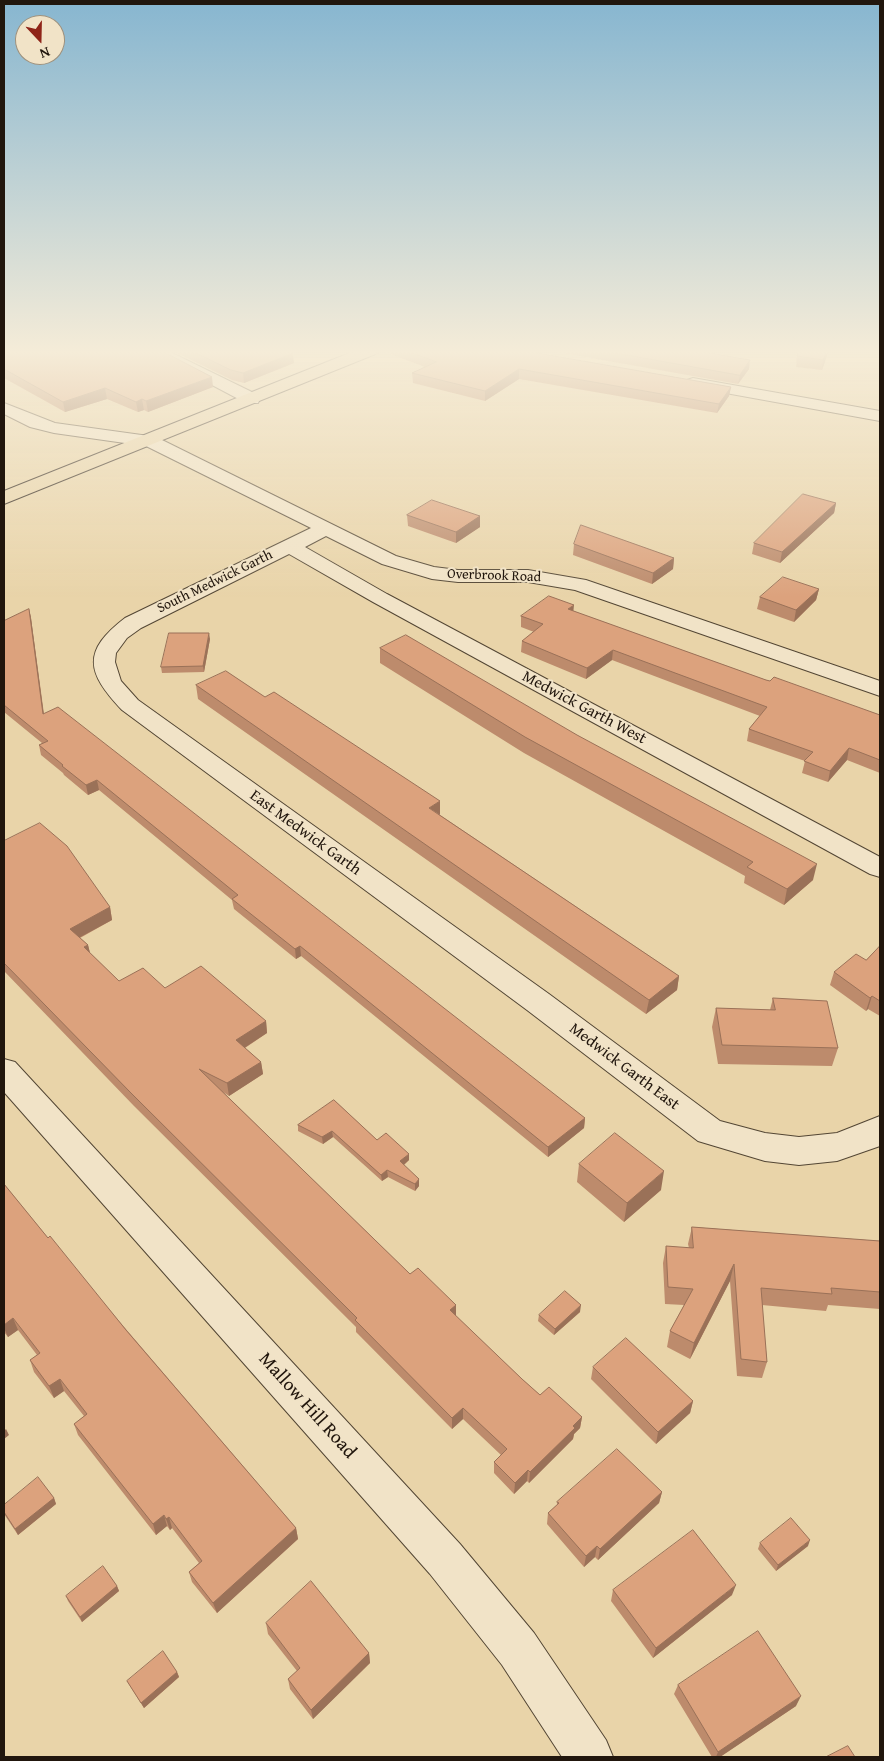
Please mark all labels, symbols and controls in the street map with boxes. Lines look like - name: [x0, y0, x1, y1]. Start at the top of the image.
- north arrow: [15, 15, 65, 65]
- text: N: [37, 42, 53, 64]
- street label: South Medwick Garth: [154, 547, 276, 617]
- street label: Overbrook Road: [447, 566, 541, 586]
- street label: Medwick Garth West: [519, 667, 649, 749]
- street label: East Medwick Garth: [246, 786, 364, 880]
- street label: Medwick Garth East: [565, 1019, 683, 1115]
- street label: Mallow Hill Road: [253, 1348, 361, 1464]

